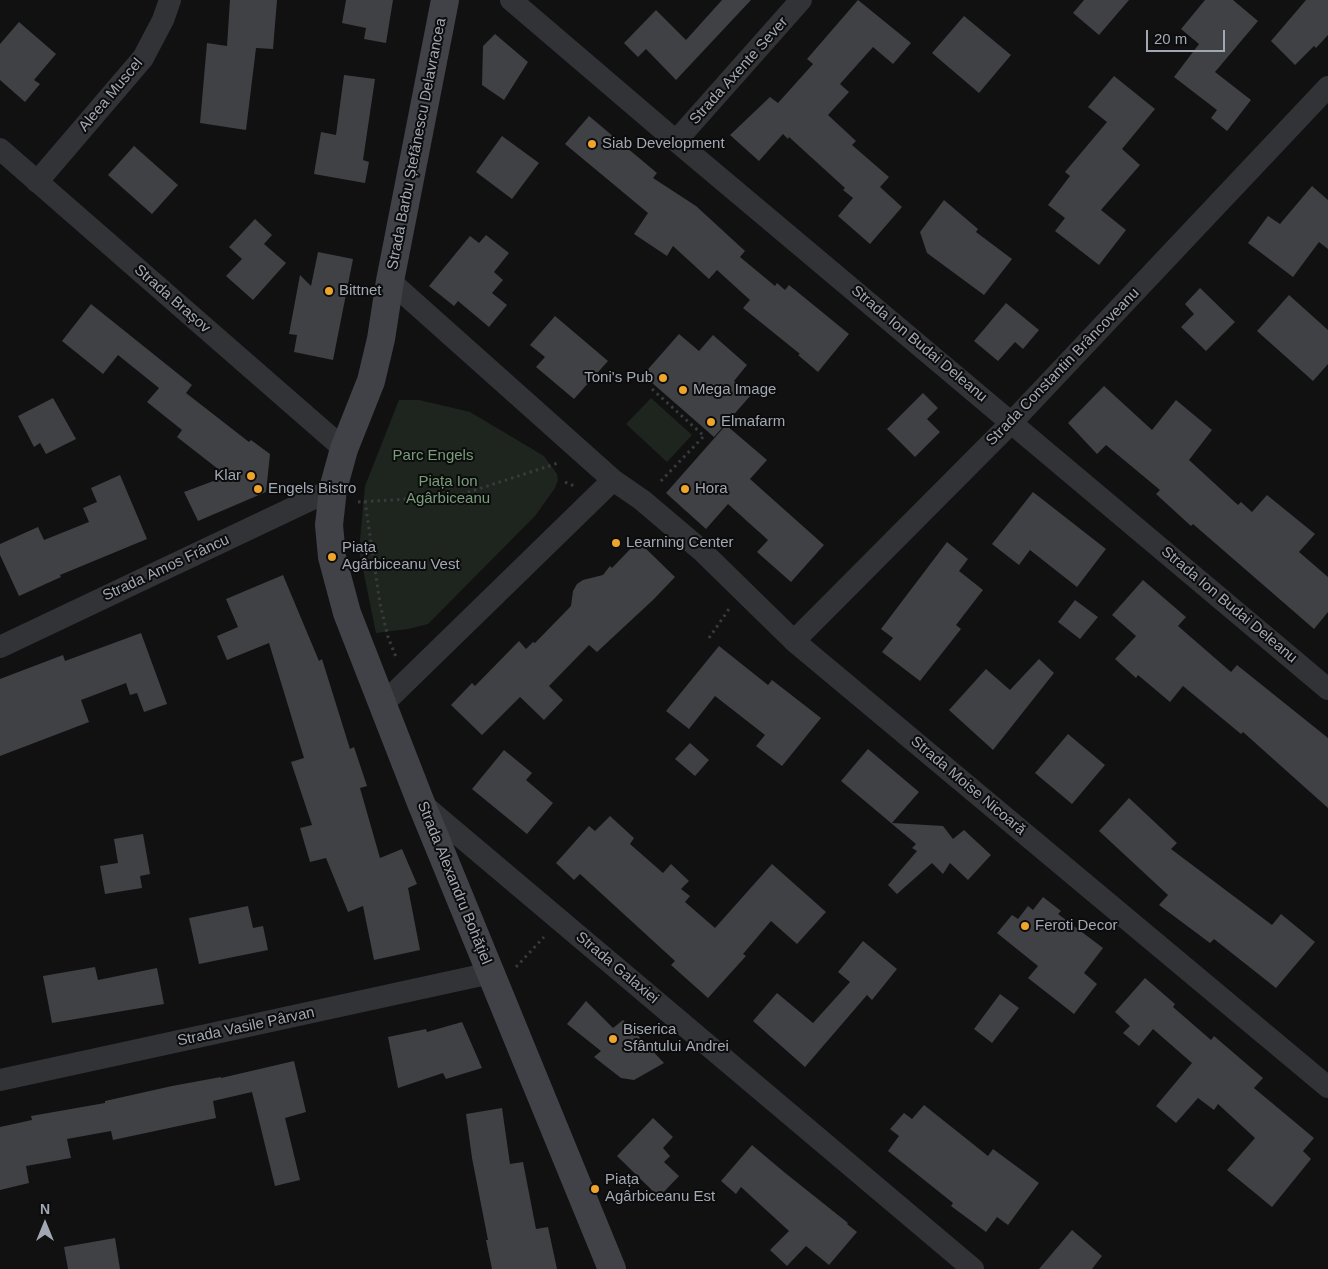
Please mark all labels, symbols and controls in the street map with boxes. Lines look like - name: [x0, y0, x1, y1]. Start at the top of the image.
- street label: Strada Axente Sever: [686, 14, 792, 128]
- street label: Strada Barbu Ștefănescu Delavrancea: [384, 17, 450, 271]
- scale bar: [1148, 20, 1227, 52]
- text: 20 m: [1154, 30, 1187, 47]
- street label: Aleea Muscel: [75, 55, 147, 135]
- place label: Siab Development: [602, 135, 725, 153]
- marker: Siab Development: [586, 138, 598, 150]
- street label: Strada Brașov: [130, 261, 214, 337]
- place label: Bittnet: [339, 282, 382, 300]
- street label: Strada Ion Budai Deleanu: [847, 282, 991, 406]
- street label: Strada Constantin Brâncoveanu: [983, 284, 1143, 450]
- marker: Bittnet: [323, 285, 335, 297]
- place label: Toni's Pub: [584, 369, 653, 387]
- marker: Toni's Pub: [657, 372, 669, 384]
- place label: Mega Image: [693, 381, 776, 399]
- marker: Mega Image: [677, 384, 689, 396]
- place label: Elmafarm: [721, 413, 785, 431]
- marker: Elmafarm: [705, 416, 717, 428]
- park label: Parc Engels: [393, 447, 473, 465]
- place label: Klar: [214, 467, 241, 485]
- marker: Klar: [245, 470, 257, 482]
- park label: Piața Ion Agârbiceanu: [406, 473, 490, 508]
- place label: Engels Bistro: [268, 480, 356, 498]
- place label: Hora: [695, 480, 728, 498]
- marker: Engels Bistro: [252, 483, 264, 495]
- marker: Hora: [679, 483, 691, 495]
- street label: Strada Amos Frâncu: [100, 531, 232, 605]
- place label: Learning Center: [626, 534, 734, 552]
- marker: Learning Center: [610, 537, 622, 549]
- place label: Piața Agârbiceanu Vest: [342, 539, 460, 574]
- street label: Strada Ion Budai Deleanu: [1157, 543, 1301, 667]
- marker: Piața Agârbiceanu Vest: [326, 551, 338, 563]
- street label: Strada Moise Nicoară: [907, 733, 1029, 839]
- street label: Strada Alexandru Bohățiel: [413, 799, 495, 967]
- place label: Feroti Decor: [1035, 917, 1118, 935]
- marker: Feroti Decor: [1019, 920, 1031, 932]
- street label: Strada Galaxiei: [572, 928, 662, 1008]
- street label: Strada Vasile Pârvan: [176, 1004, 316, 1050]
- place label: Biserica Sfântului Andrei: [623, 1021, 729, 1056]
- marker: Biserica Sfântului Andrei: [607, 1033, 619, 1045]
- place label: Piața Agârbiceanu Est: [605, 1171, 715, 1206]
- marker: Piața Agârbiceanu Est: [589, 1183, 601, 1195]
- north arrow: [20, 1199, 70, 1249]
- text: N: [40, 1201, 50, 1217]

